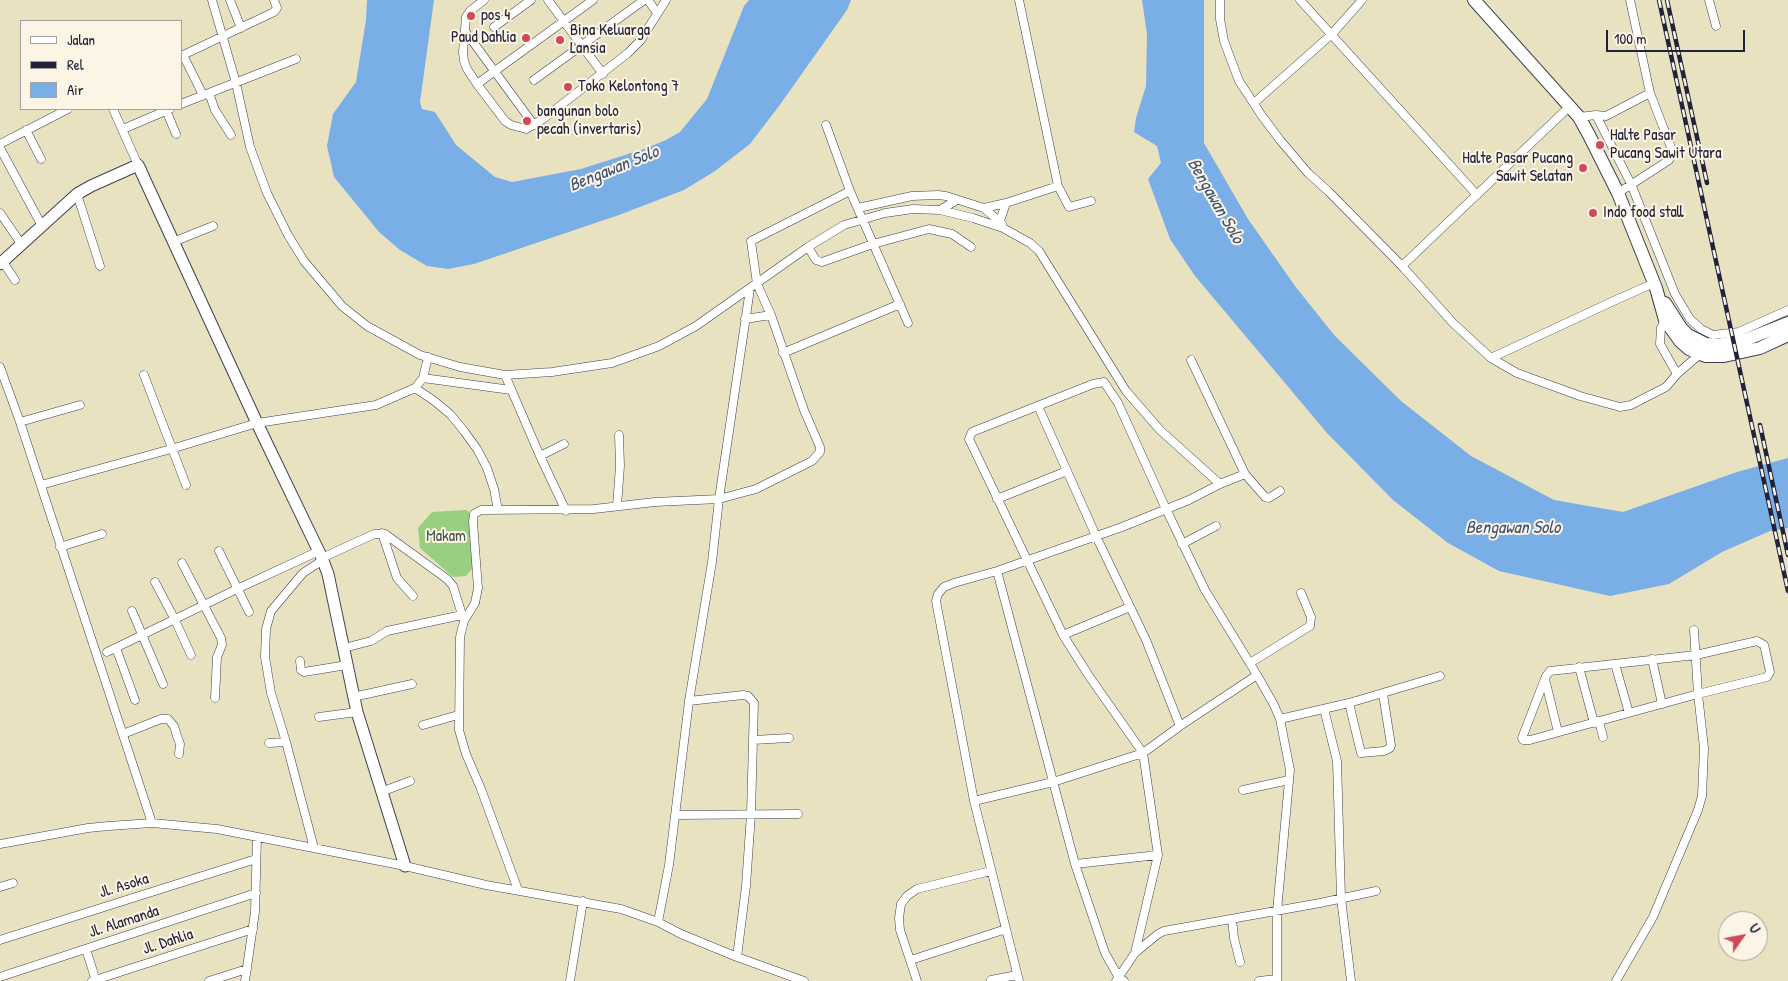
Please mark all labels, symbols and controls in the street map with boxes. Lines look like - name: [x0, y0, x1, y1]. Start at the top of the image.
- place label: pos 4: [481, 6, 510, 26]
- marker: pos 4: [465, 10, 477, 22]
- legend: [20, 20, 182, 110]
- scale bar: [1608, 20, 1747, 52]
- place label: Bina Keluarga Lansia: [570, 21, 650, 59]
- place label: Paud Dahlia: [451, 28, 516, 48]
- text: 100 m: [1614, 28, 1647, 49]
- text: Jalan: [67, 29, 95, 50]
- marker: Paud Dahlia: [520, 32, 532, 44]
- marker: Bina Keluarga Lansia: [554, 34, 566, 46]
- text: Rel: [67, 54, 84, 75]
- place label: Toko Kelontong 7: [578, 77, 679, 97]
- text: Air: [67, 79, 83, 100]
- marker: Toko Kelontong 7: [562, 81, 574, 93]
- place label: bangunan bolo pecah (invertaris): [537, 102, 642, 140]
- marker: bangunan bolo pecah (invertaris): [521, 115, 533, 127]
- place label: Halte Pasar Pucang Sawit Utara: [1610, 126, 1721, 164]
- marker: Halte Pasar Pucang Sawit Utara: [1594, 139, 1606, 151]
- water label: Bengawan Solo: [566, 141, 662, 197]
- place label: Halte Pasar Pucang Sawit Selatan: [1462, 149, 1573, 187]
- water label: Bengawan Solo: [1182, 155, 1248, 247]
- marker: Halte Pasar Pucang Sawit Selatan: [1577, 162, 1589, 174]
- place label: Indo food stall: [1603, 203, 1684, 223]
- marker: Indo food stall: [1587, 207, 1599, 219]
- water label: Bengawan Solo: [1466, 517, 1560, 539]
- park label: Makam: [426, 527, 466, 547]
- street label: Jl. Asoka: [97, 869, 151, 903]
- street label: Jl. Alamanda: [87, 902, 161, 942]
- north arrow: [1718, 911, 1768, 961]
- text: U: [1745, 920, 1765, 937]
- street label: Jl. Dahlia: [140, 925, 196, 959]

